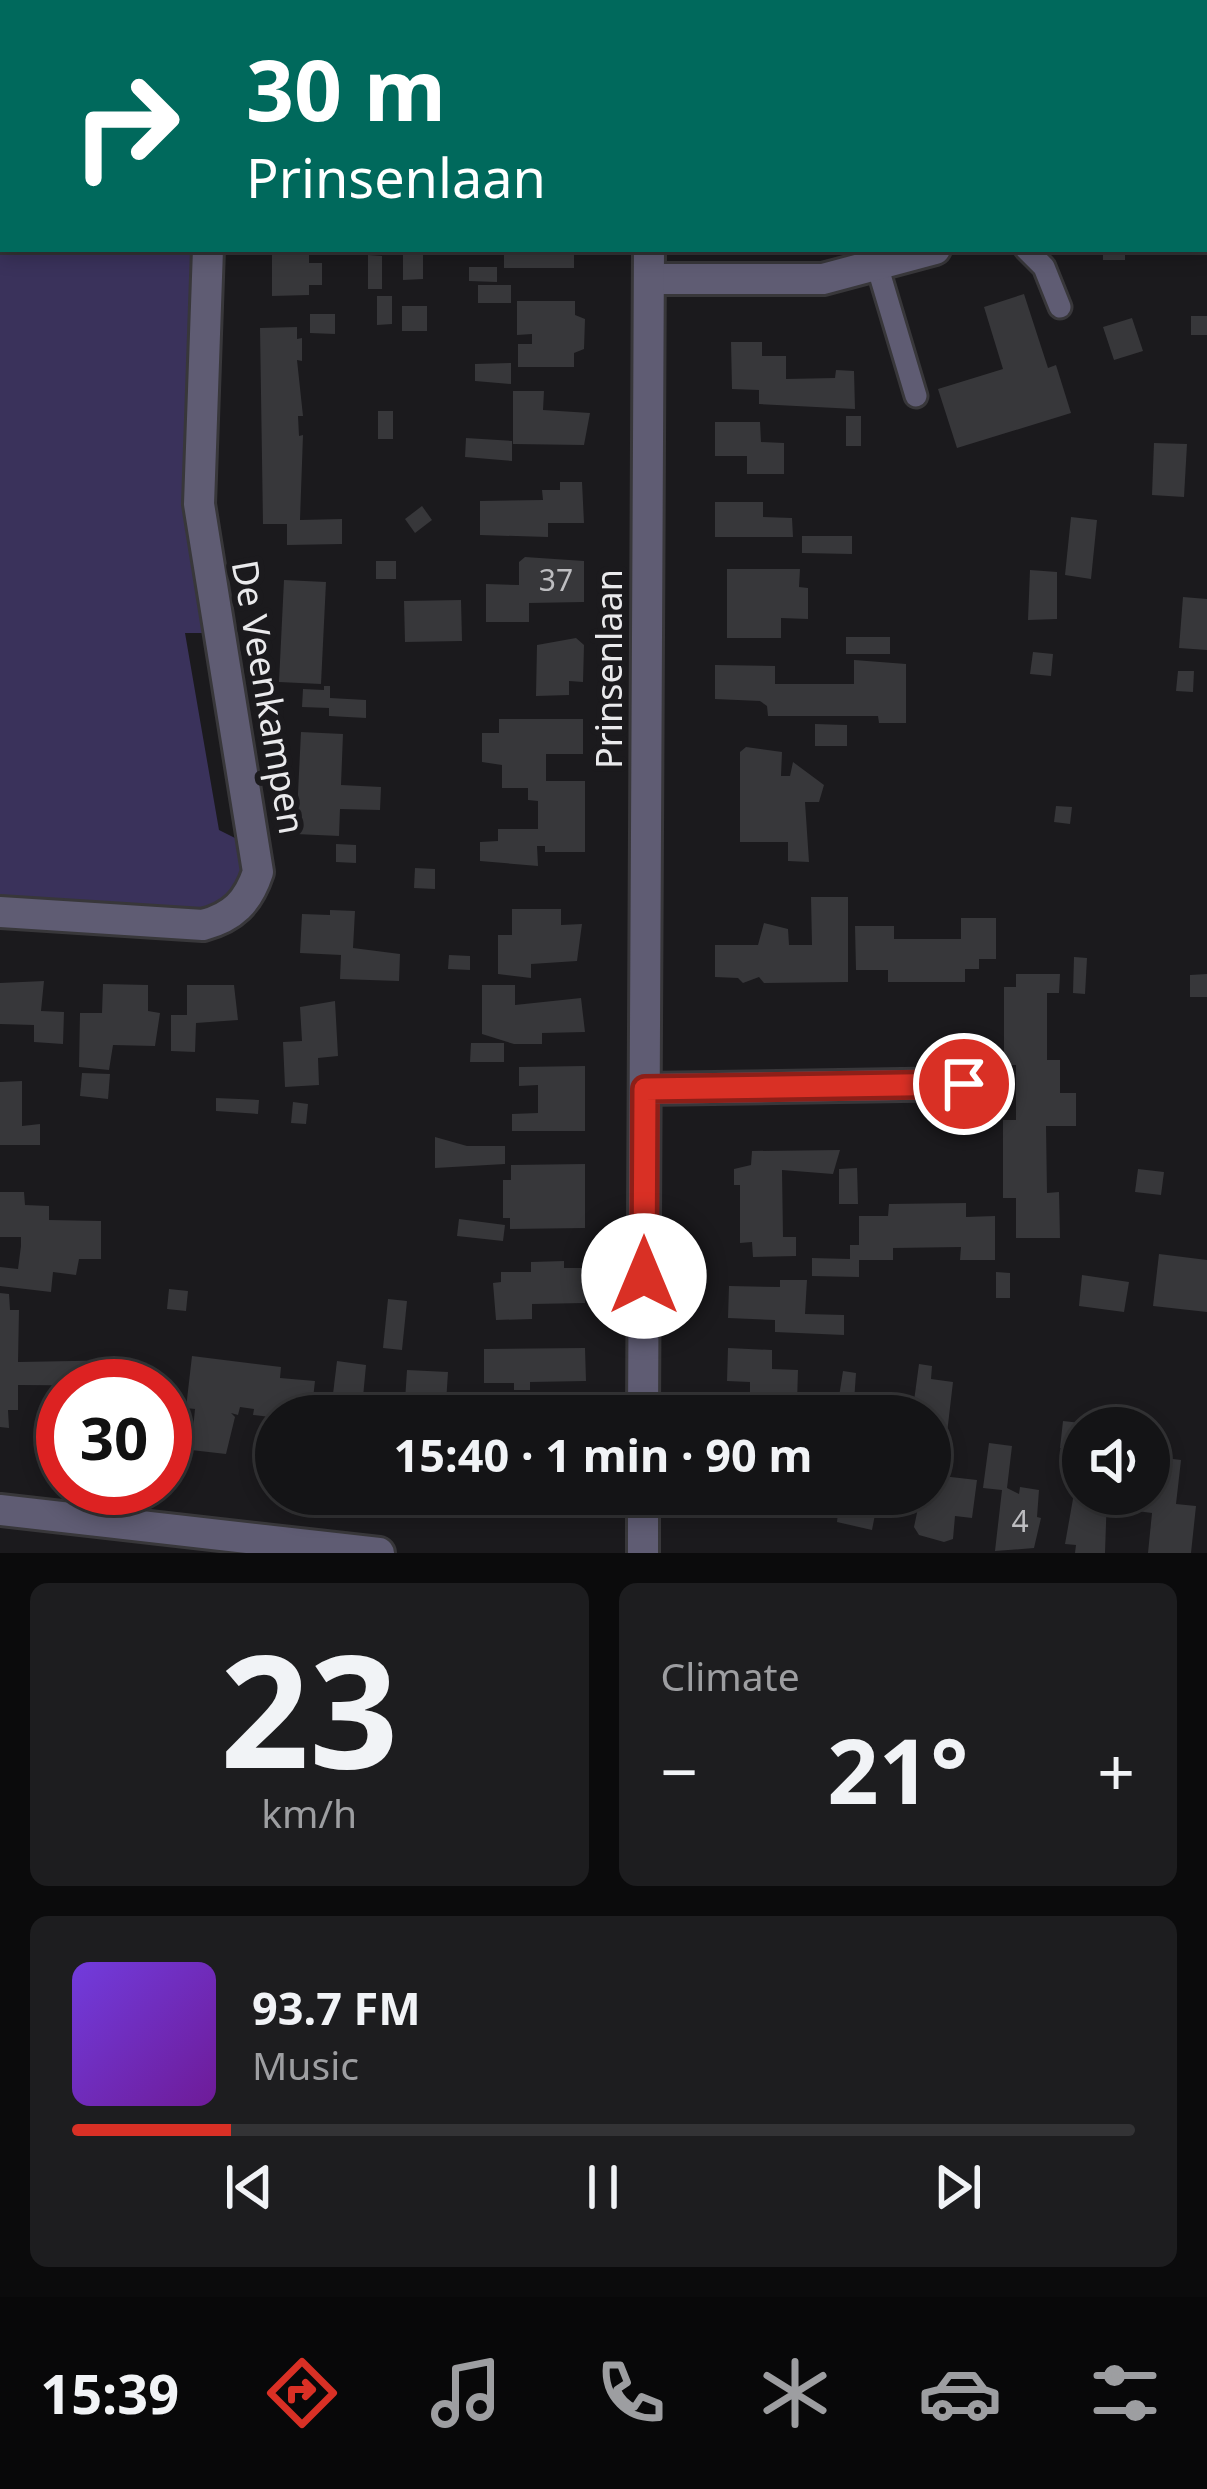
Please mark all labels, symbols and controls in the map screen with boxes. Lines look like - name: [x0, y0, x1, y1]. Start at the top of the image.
- text: 30 m: [246, 31, 446, 146]
- icon: right: [48, 48, 204, 204]
- text: Prinsenlaan: [246, 140, 546, 214]
- street label: De Veenkampen: [221, 556, 317, 838]
- house number: 37: [539, 559, 573, 600]
- street label: Prinsenlaan: [584, 569, 633, 769]
- pin: [913, 1033, 1015, 1135]
- icon: arrive: [931, 1051, 997, 1117]
- position arrow: [581, 1213, 707, 1339]
- speed limit sign: 30: [36, 1359, 192, 1515]
- map controls: [1062, 1407, 1170, 1515]
- button: sound: [1062, 1407, 1170, 1515]
- text: 15:40 · 1 min · 90 m: [394, 1424, 812, 1485]
- house number: 4: [1011, 1500, 1029, 1541]
- text: 23: [220, 1601, 398, 1814]
- text: Climate: [661, 1649, 800, 1702]
- text: 21°: [827, 1708, 968, 1830]
- text: −: [661, 1725, 698, 1815]
- text: +: [1097, 1725, 1135, 1815]
- text: km/h: [261, 1786, 357, 1839]
- text: 93.7 FM: [252, 1977, 421, 2038]
- text: Music: [252, 2038, 359, 2091]
- icon: previous: [216, 2154, 282, 2220]
- icon: pause: [570, 2154, 636, 2220]
- icon: next: [925, 2154, 991, 2220]
- icon: directions: [260, 2351, 344, 2435]
- icon: music: [424, 2351, 508, 2435]
- icon: phone: [589, 2351, 673, 2435]
- icon: climate: [753, 2351, 837, 2435]
- icon: car: [918, 2351, 1002, 2435]
- icon: filters: [1083, 2351, 1167, 2435]
- text: 15:39: [40, 2356, 179, 2430]

